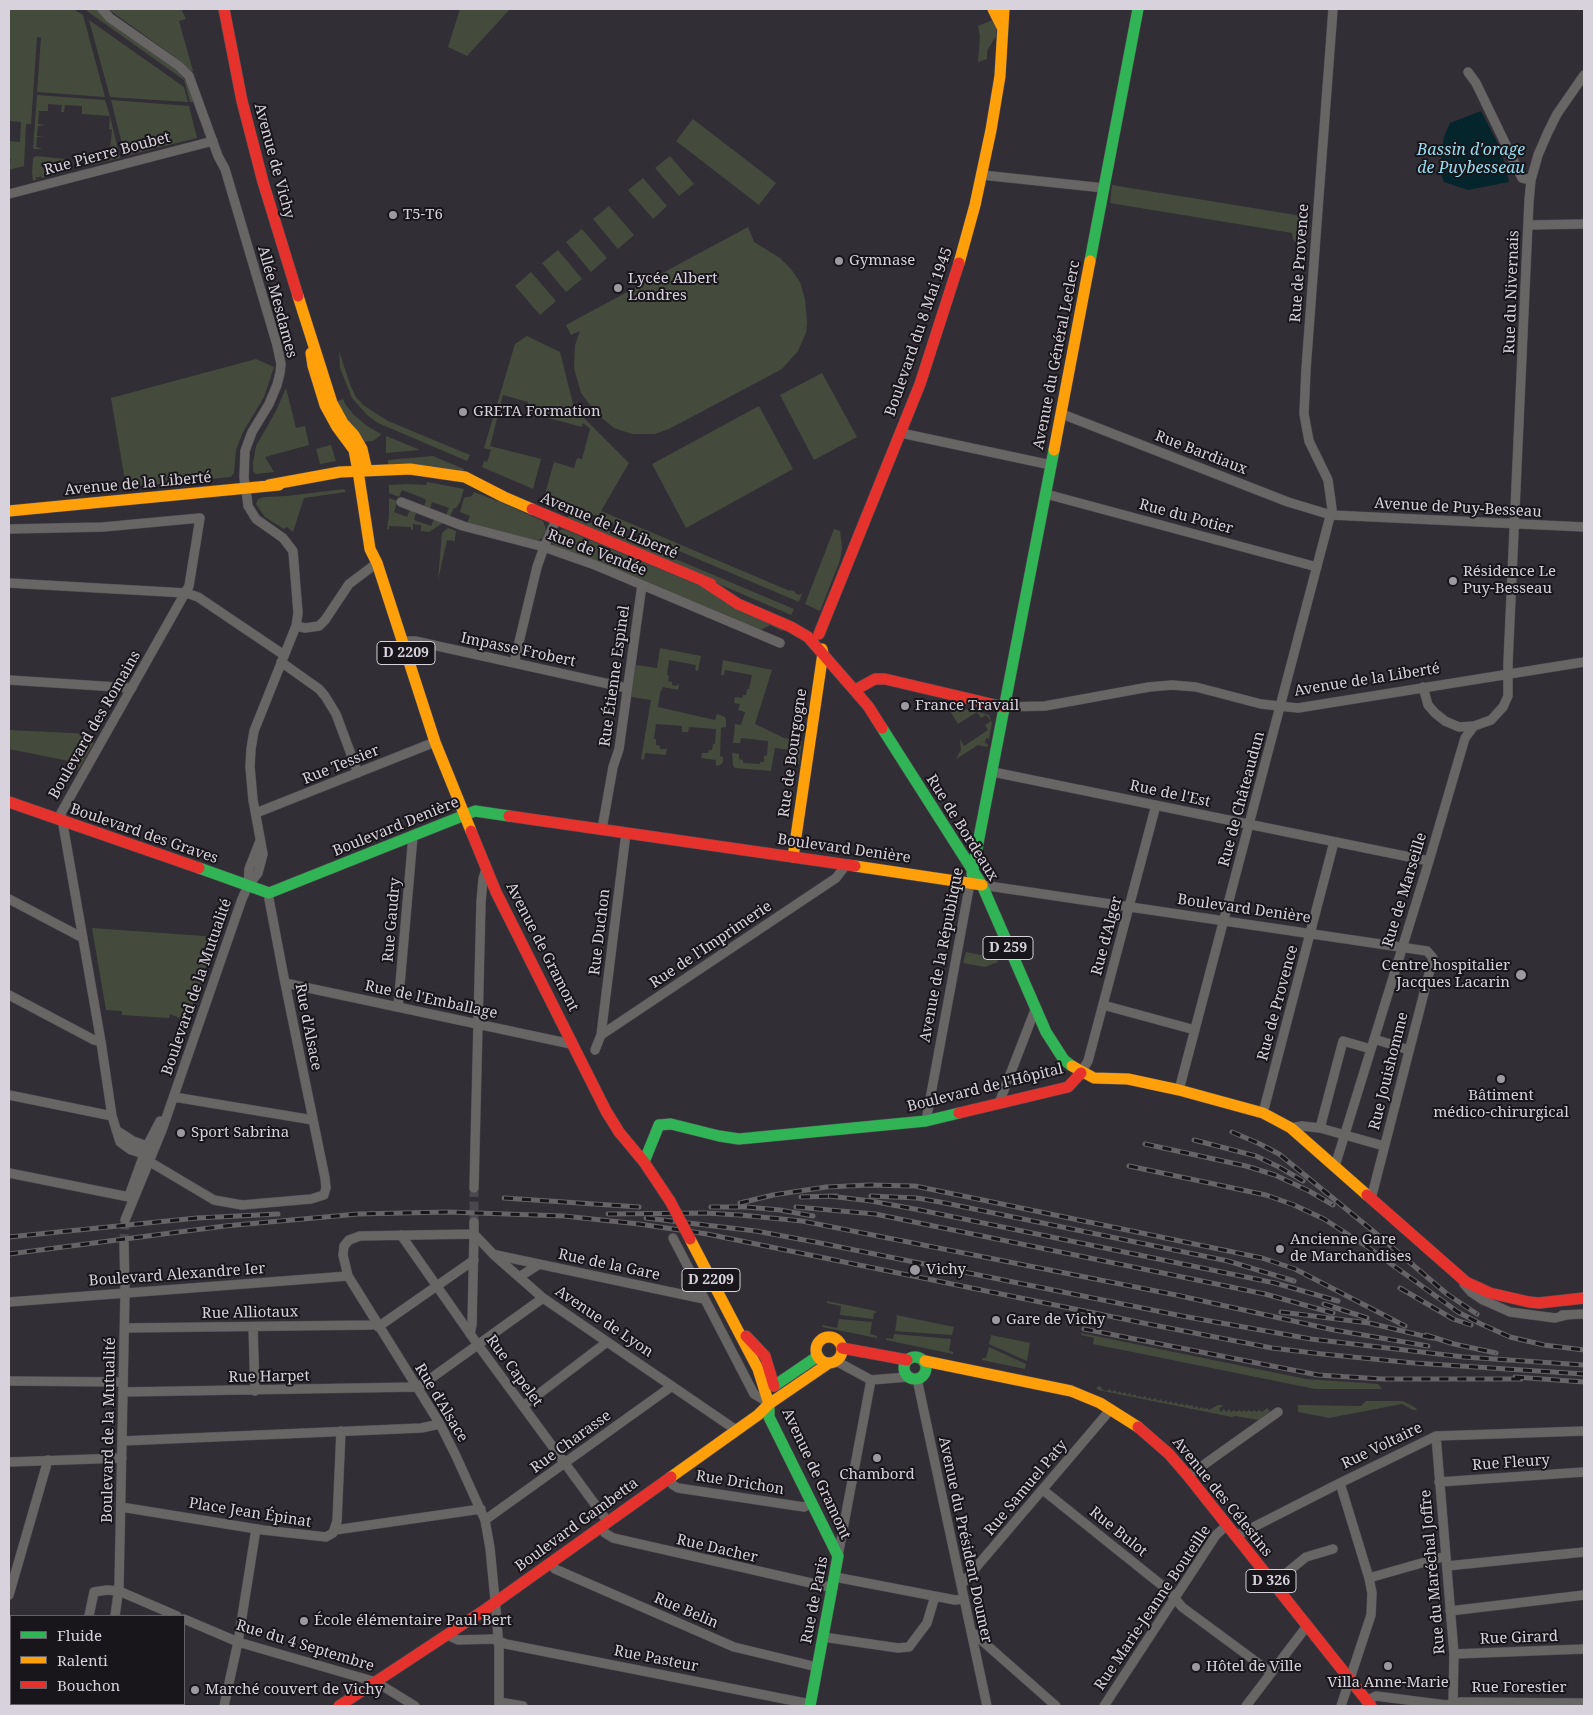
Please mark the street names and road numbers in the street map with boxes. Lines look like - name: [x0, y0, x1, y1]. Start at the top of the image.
- street label: Avenue de Vichy: [250, 101, 298, 221]
- street label: Rue Pierre Boubet: [42, 129, 172, 179]
- street label: Rue de Provence: [1287, 203, 1313, 323]
- street label: Rue du Nivernais: [1501, 230, 1523, 354]
- street label: Allée Mesdames: [253, 244, 301, 360]
- street label: Boulevard du 8 Mai 1945: [882, 245, 956, 419]
- street label: Avenue du Général Leclerc: [1030, 259, 1084, 451]
- street label: Rue Bardiaux: [1152, 427, 1250, 479]
- street label: Avenue de la Liberté: [64, 469, 212, 499]
- street label: Avenue de la Liberté: [538, 489, 680, 563]
- street label: Avenue de Puy-Besseau: [1374, 495, 1542, 521]
- street label: Rue du Potier: [1137, 496, 1235, 538]
- street label: Rue de Vendée: [545, 526, 649, 580]
- street label: Rue Étienne Espinel: [596, 604, 634, 748]
- street label: Impasse Frobert: [459, 629, 577, 671]
- road number: D 2209: [377, 641, 435, 664]
- street label: Boulevard des Romains: [45, 648, 145, 802]
- street label: Avenue de la Liberté: [1293, 660, 1441, 700]
- street label: Rue de Bourgogne: [775, 687, 811, 819]
- street label: Rue de Châteaudun: [1215, 729, 1269, 869]
- street label: Rue Tessier: [300, 741, 382, 789]
- street label: Rue de Bordeaux: [922, 772, 1002, 884]
- street label: Rue de l'Est: [1128, 777, 1212, 811]
- street label: Boulevard Denière: [330, 793, 462, 861]
- street label: Boulevard des Graves: [68, 800, 220, 868]
- street label: Boulevard Denière: [776, 831, 912, 867]
- street label: Rue de Marseille: [1379, 831, 1431, 949]
- street label: Avenue de la République: [916, 866, 968, 1044]
- street label: Rue Gaudry: [379, 877, 405, 963]
- street label: Avenue de Gramont: [502, 879, 582, 1015]
- street label: Rue Duchon: [586, 888, 614, 976]
- street label: Boulevard Denière: [1176, 891, 1312, 927]
- street label: Rue d'Alger: [1088, 895, 1126, 977]
- street label: Boulevard de la Mutualité: [158, 896, 236, 1078]
- street label: Rue de l'Imprimerie: [647, 897, 775, 993]
- road number: D 259: [983, 936, 1033, 960]
- street label: Rue de Provence: [1254, 943, 1302, 1063]
- street label: Rue de l'Emballage: [363, 977, 499, 1023]
- street label: Rue d'Alsace: [291, 982, 325, 1072]
- street label: Rue Jouishomme: [1366, 1010, 1412, 1132]
- street label: Boulevard de l'Hôpital: [905, 1060, 1065, 1116]
- street label: Rue de la Gare: [556, 1245, 662, 1285]
- street label: Boulevard Alexandre Ier: [88, 1260, 266, 1290]
- road number: D 2209: [682, 1268, 740, 1292]
- street label: Avenue de Lyon: [552, 1283, 656, 1361]
- street label: Rue Alliotaux: [202, 1303, 298, 1323]
- street label: Rue Capelet: [482, 1332, 546, 1410]
- street label: Boulevard de la Mutualité: [98, 1337, 120, 1523]
- street label: Rue d'Alsace: [411, 1360, 471, 1446]
- street label: Rue Harpet: [228, 1367, 310, 1387]
- street label: Avenue de Gramont: [778, 1406, 854, 1542]
- street label: Rue Charasse: [527, 1407, 615, 1477]
- street label: Rue Voltaire: [1339, 1419, 1425, 1473]
- street label: Avenue des Célestins: [1168, 1434, 1276, 1560]
- street label: Avenue du Président Doumer: [934, 1435, 996, 1645]
- street label: Rue Samuel Paty: [981, 1436, 1071, 1540]
- street label: Rue Fleury: [1472, 1451, 1550, 1475]
- street label: Rue Drichon: [694, 1467, 786, 1499]
- street label: Boulevard Gambetta: [512, 1474, 642, 1576]
- street label: Rue du Maréchal Joffre: [1417, 1489, 1449, 1655]
- street label: Place Jean Épinat: [188, 1494, 312, 1532]
- street label: Rue Bulot: [1085, 1503, 1151, 1561]
- street label: Rue Marie-Jeanne Bouteille: [1091, 1522, 1215, 1694]
- street label: Rue Dacher: [675, 1531, 759, 1567]
- street label: Rue de Paris: [798, 1555, 832, 1645]
- road number: D 326: [1246, 1570, 1296, 1592]
- street label: Rue Belin: [651, 1589, 721, 1633]
- street label: Rue du 4 Septembre: [234, 1616, 376, 1676]
- street label: Rue Girard: [1480, 1628, 1558, 1648]
- street label: Rue Pasteur: [612, 1642, 700, 1676]
- street label: Rue Forestier: [1471, 1679, 1567, 1697]

